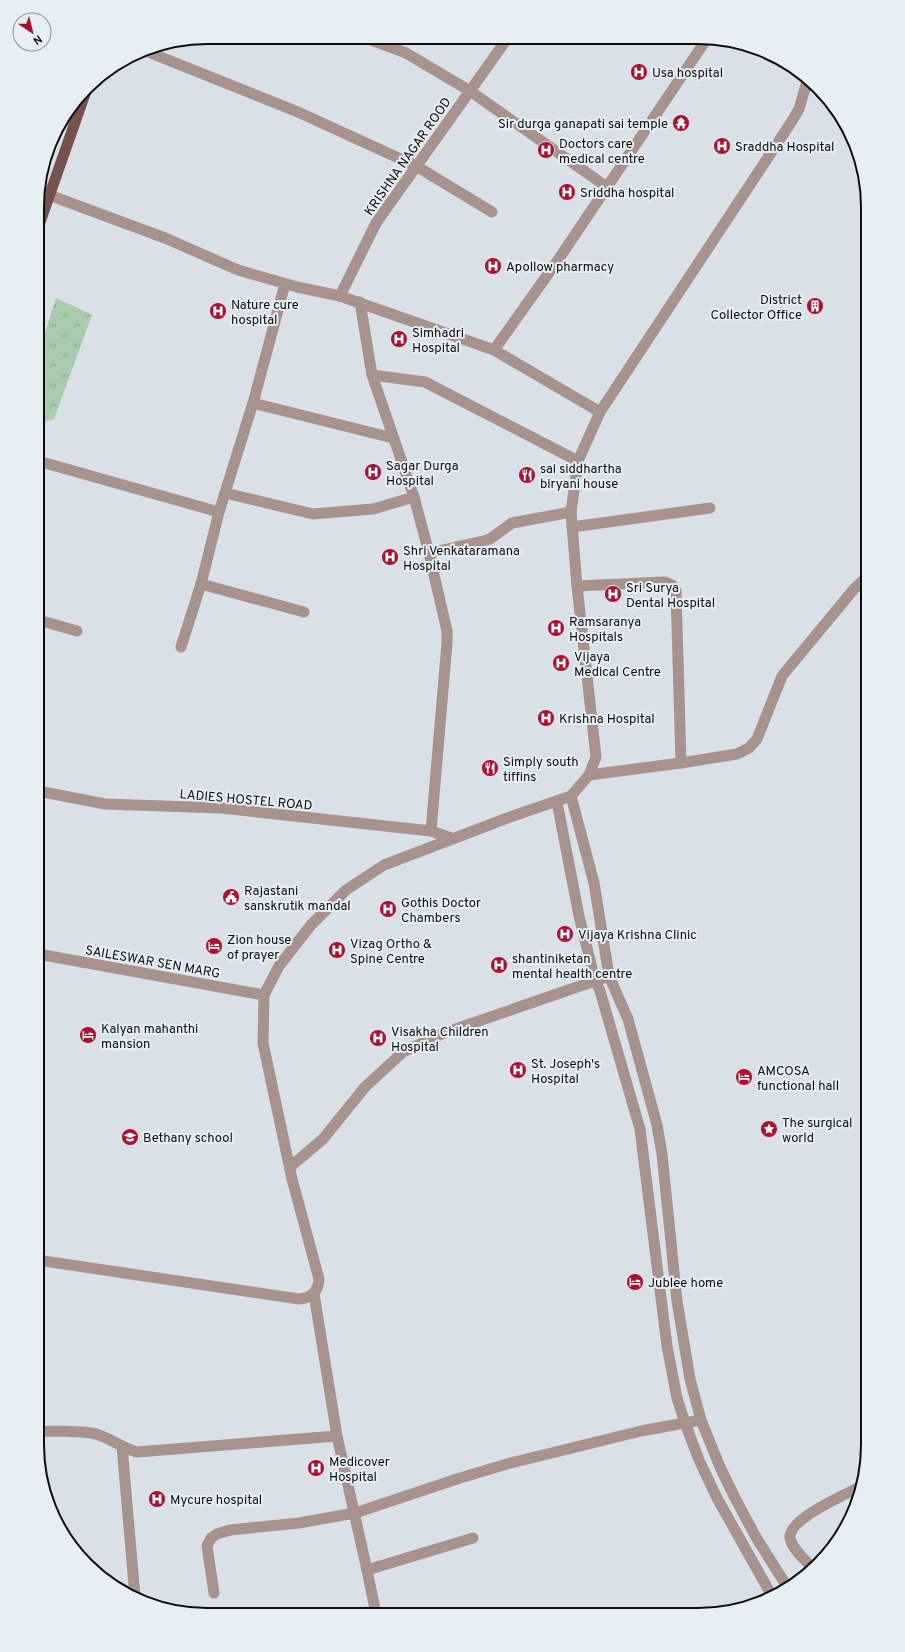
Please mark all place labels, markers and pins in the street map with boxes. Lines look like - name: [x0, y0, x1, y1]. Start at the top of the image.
- hospital icon: Usa hospital: [629, 62, 649, 82]
- place label: Usa hospital: [652, 66, 723, 82]
- temple icon: Sir durga ganapati sai temple: [671, 113, 691, 133]
- place label: Sir durga ganapati sai temple: [498, 117, 668, 133]
- hospital icon: Sraddha Hospital: [712, 136, 732, 156]
- place label: Doctors care medical centre: [559, 137, 645, 168]
- hospital icon: Doctors care medical centre: [536, 140, 556, 160]
- place label: Sraddha Hospital: [735, 140, 835, 156]
- hospital icon: Sriddha hospital: [557, 182, 577, 202]
- place label: Sriddha hospital: [580, 186, 674, 202]
- hospital icon: Apollow pharmacy: [483, 256, 503, 276]
- place label: Apollow pharmacy: [506, 260, 614, 276]
- place label: District Collector Office: [711, 293, 802, 324]
- building icon: District Collector Office: [805, 296, 825, 316]
- place label: Nature cure hospital: [231, 298, 299, 329]
- hospital icon: Nature cure hospital: [208, 301, 228, 321]
- place label: Simhadri Hospital: [412, 326, 464, 357]
- hospital icon: Simhadri Hospital: [389, 329, 409, 349]
- place label: Sagar Durga Hospital: [386, 459, 459, 490]
- hospital icon: Sagar Durga Hospital: [363, 462, 383, 482]
- place label: sai siddhartha biryani house: [540, 462, 622, 493]
- restaurant icon: sai siddhartha biryani house: [517, 465, 537, 485]
- place label: Shri Venkataramana Hospital: [403, 544, 520, 575]
- hospital icon: Shri Venkataramana Hospital: [380, 547, 400, 567]
- place label: Sri Surya Dental Hospital: [626, 581, 715, 612]
- hospital icon: Sri Surya Dental Hospital: [603, 584, 623, 604]
- place label: Ramsaranya Hospitals: [569, 615, 641, 646]
- hospital icon: Ramsaranya Hospitals: [546, 618, 566, 638]
- place label: Vijaya Medical Centre: [574, 650, 661, 681]
- hospital icon: Vijaya Medical Centre: [551, 653, 571, 673]
- hospital icon: Krishna Hospital: [536, 708, 556, 728]
- place label: Krishna Hospital: [559, 712, 655, 728]
- place label: Simply south tiffins: [503, 755, 578, 786]
- restaurant icon: Simply south tiffins: [480, 758, 500, 778]
- place label: Rajastani sanskrutik mandal: [244, 884, 351, 915]
- public building icon: Rajastani sanskrutik mandal: [221, 887, 241, 907]
- place label: Gothis Doctor Chambers: [401, 896, 481, 927]
- hospital icon: Gothis Doctor Chambers: [378, 899, 398, 919]
- hospital icon: Vijaya Krishna Clinic: [555, 924, 575, 944]
- place label: Vijaya Krishna Clinic: [578, 928, 697, 944]
- place label: Zion house of prayer: [227, 933, 291, 964]
- hotel icon: Zion house of prayer: [204, 936, 224, 956]
- place label: Vizag Ortho & Spine Centre: [350, 937, 432, 968]
- hospital icon: Vizag Ortho & Spine Centre: [327, 940, 347, 960]
- place label: shantiniketan mental health centre: [512, 952, 632, 983]
- hospital icon: shantiniketan mental health centre: [489, 955, 509, 975]
- place label: Kalyan mahanthi mansion: [101, 1022, 198, 1053]
- hotel icon: Kalyan mahanthi mansion: [78, 1025, 98, 1045]
- place label: Visakha Children Hospital: [391, 1025, 489, 1056]
- hospital icon: Visakha Children Hospital: [368, 1028, 388, 1048]
- place label: St. Joseph's Hospital: [531, 1057, 600, 1088]
- hospital icon: St. Joseph's Hospital: [508, 1060, 528, 1080]
- place label: AMCOSA functional hall: [757, 1064, 839, 1095]
- hotel icon: AMCOSA functional hall: [734, 1067, 754, 1087]
- place label: The surgical world: [782, 1116, 853, 1147]
- place icon: The surgical world: [759, 1119, 779, 1139]
- school or university icon: Bethany school: [120, 1127, 140, 1147]
- place label: Bethany school: [143, 1131, 233, 1147]
- hotel icon: Jublee home: [625, 1272, 645, 1292]
- place label: Jublee home: [648, 1276, 723, 1292]
- place label: Medicover Hospital: [329, 1455, 390, 1486]
- hospital icon: Medicover Hospital: [306, 1458, 326, 1478]
- hospital icon: Mycure hospital: [147, 1489, 167, 1509]
- place label: Mycure hospital: [170, 1493, 262, 1509]

